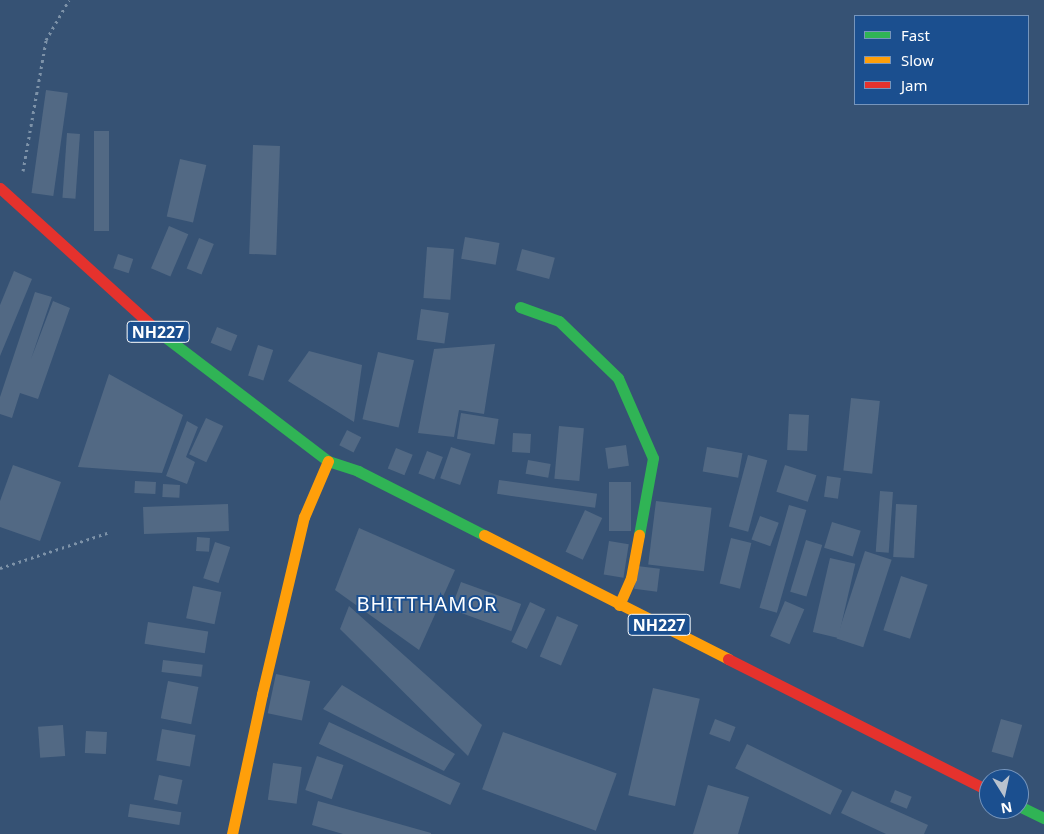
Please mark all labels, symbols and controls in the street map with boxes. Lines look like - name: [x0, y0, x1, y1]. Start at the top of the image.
- legend: [854, 15, 1029, 105]
- text: Fast: [901, 25, 930, 45]
- text: Slow: [901, 50, 934, 70]
- text: Jam: [901, 75, 928, 95]
- road number: NH227: [126, 318, 190, 346]
- district label: BHITTHAMOR: [355, 591, 499, 615]
- road number: NH227: [626, 612, 692, 638]
- north arrow: [979, 769, 1029, 819]
- text: N: [999, 798, 1014, 819]

